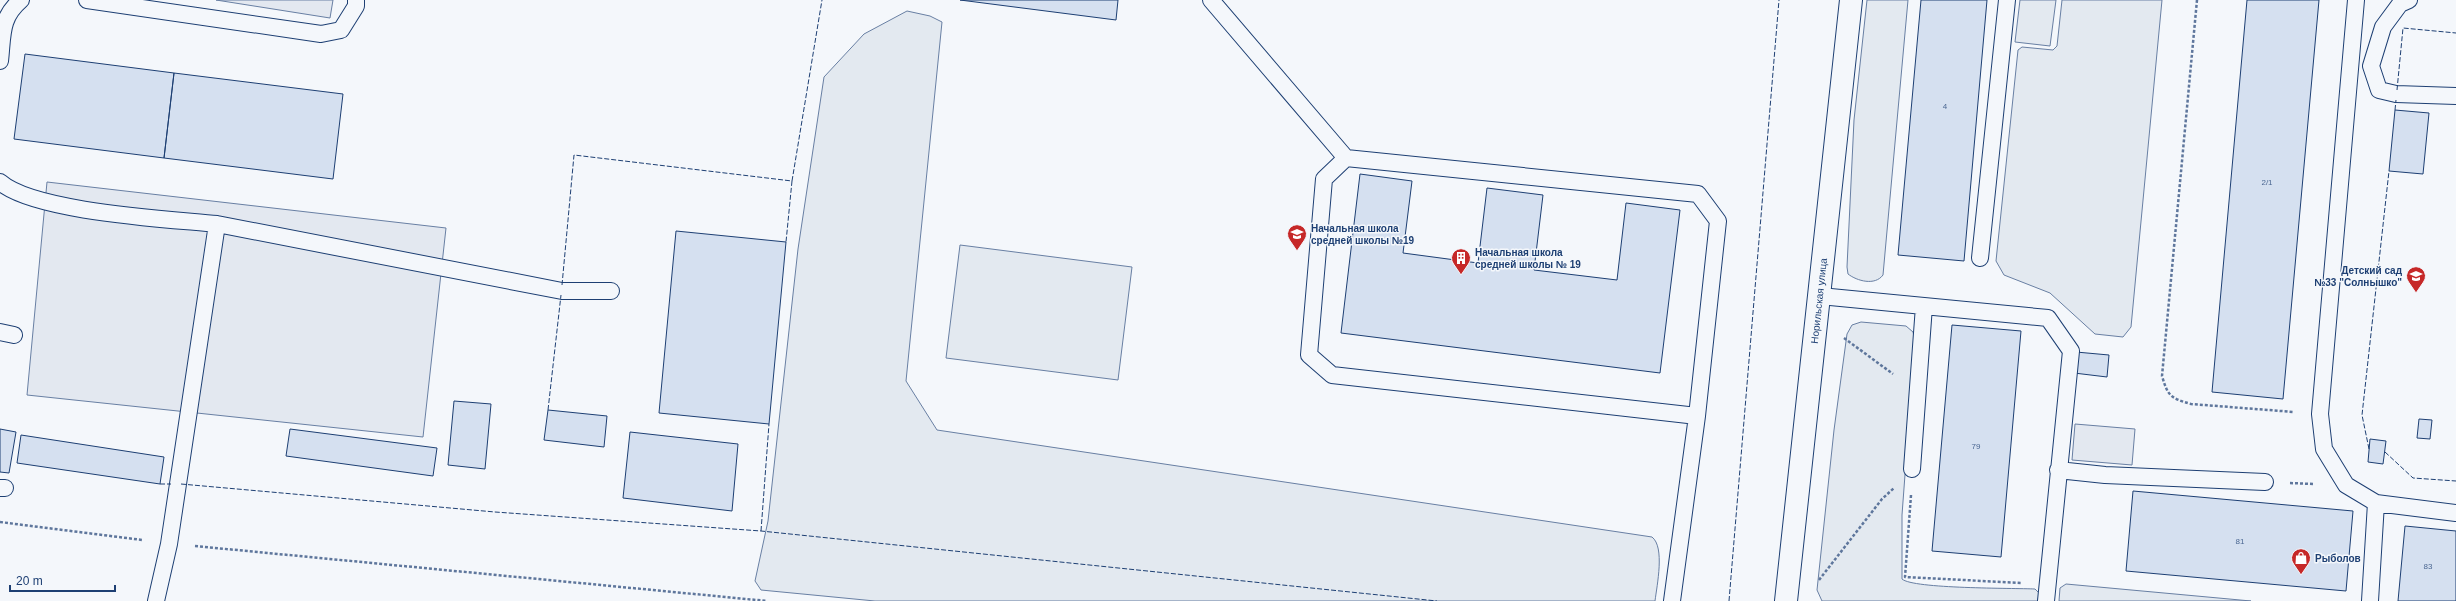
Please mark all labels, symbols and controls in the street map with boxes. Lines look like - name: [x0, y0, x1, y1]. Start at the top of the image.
- house number: 4: [1943, 102, 1948, 111]
- house number: 2/1: [2261, 178, 2273, 187]
- school or university icon: Начальная школа средней школы №19: [1286, 223, 1308, 251]
- place label: Начальная школа средней школы №19: [1311, 223, 1415, 246]
- building icon: Начальная школа средней школы № 19: [1450, 247, 1472, 275]
- place label: Начальная школа средней школы № 19: [1475, 247, 1581, 270]
- street label: Норильская улица: [1808, 257, 1829, 344]
- place label: Детский сад №33 "Солнышко": [2314, 265, 2403, 288]
- school or university icon: Детский сад №33 "Солнышко": [2405, 265, 2427, 293]
- house number: 79: [1972, 442, 1981, 451]
- house number: 81: [2236, 537, 2245, 546]
- shop icon: Рыболов: [2290, 547, 2312, 575]
- place label: Рыболов: [2315, 553, 2361, 564]
- house number: 83: [2424, 562, 2433, 571]
- scale bar: [10, 567, 115, 593]
- text: 20 m: [16, 574, 43, 588]

